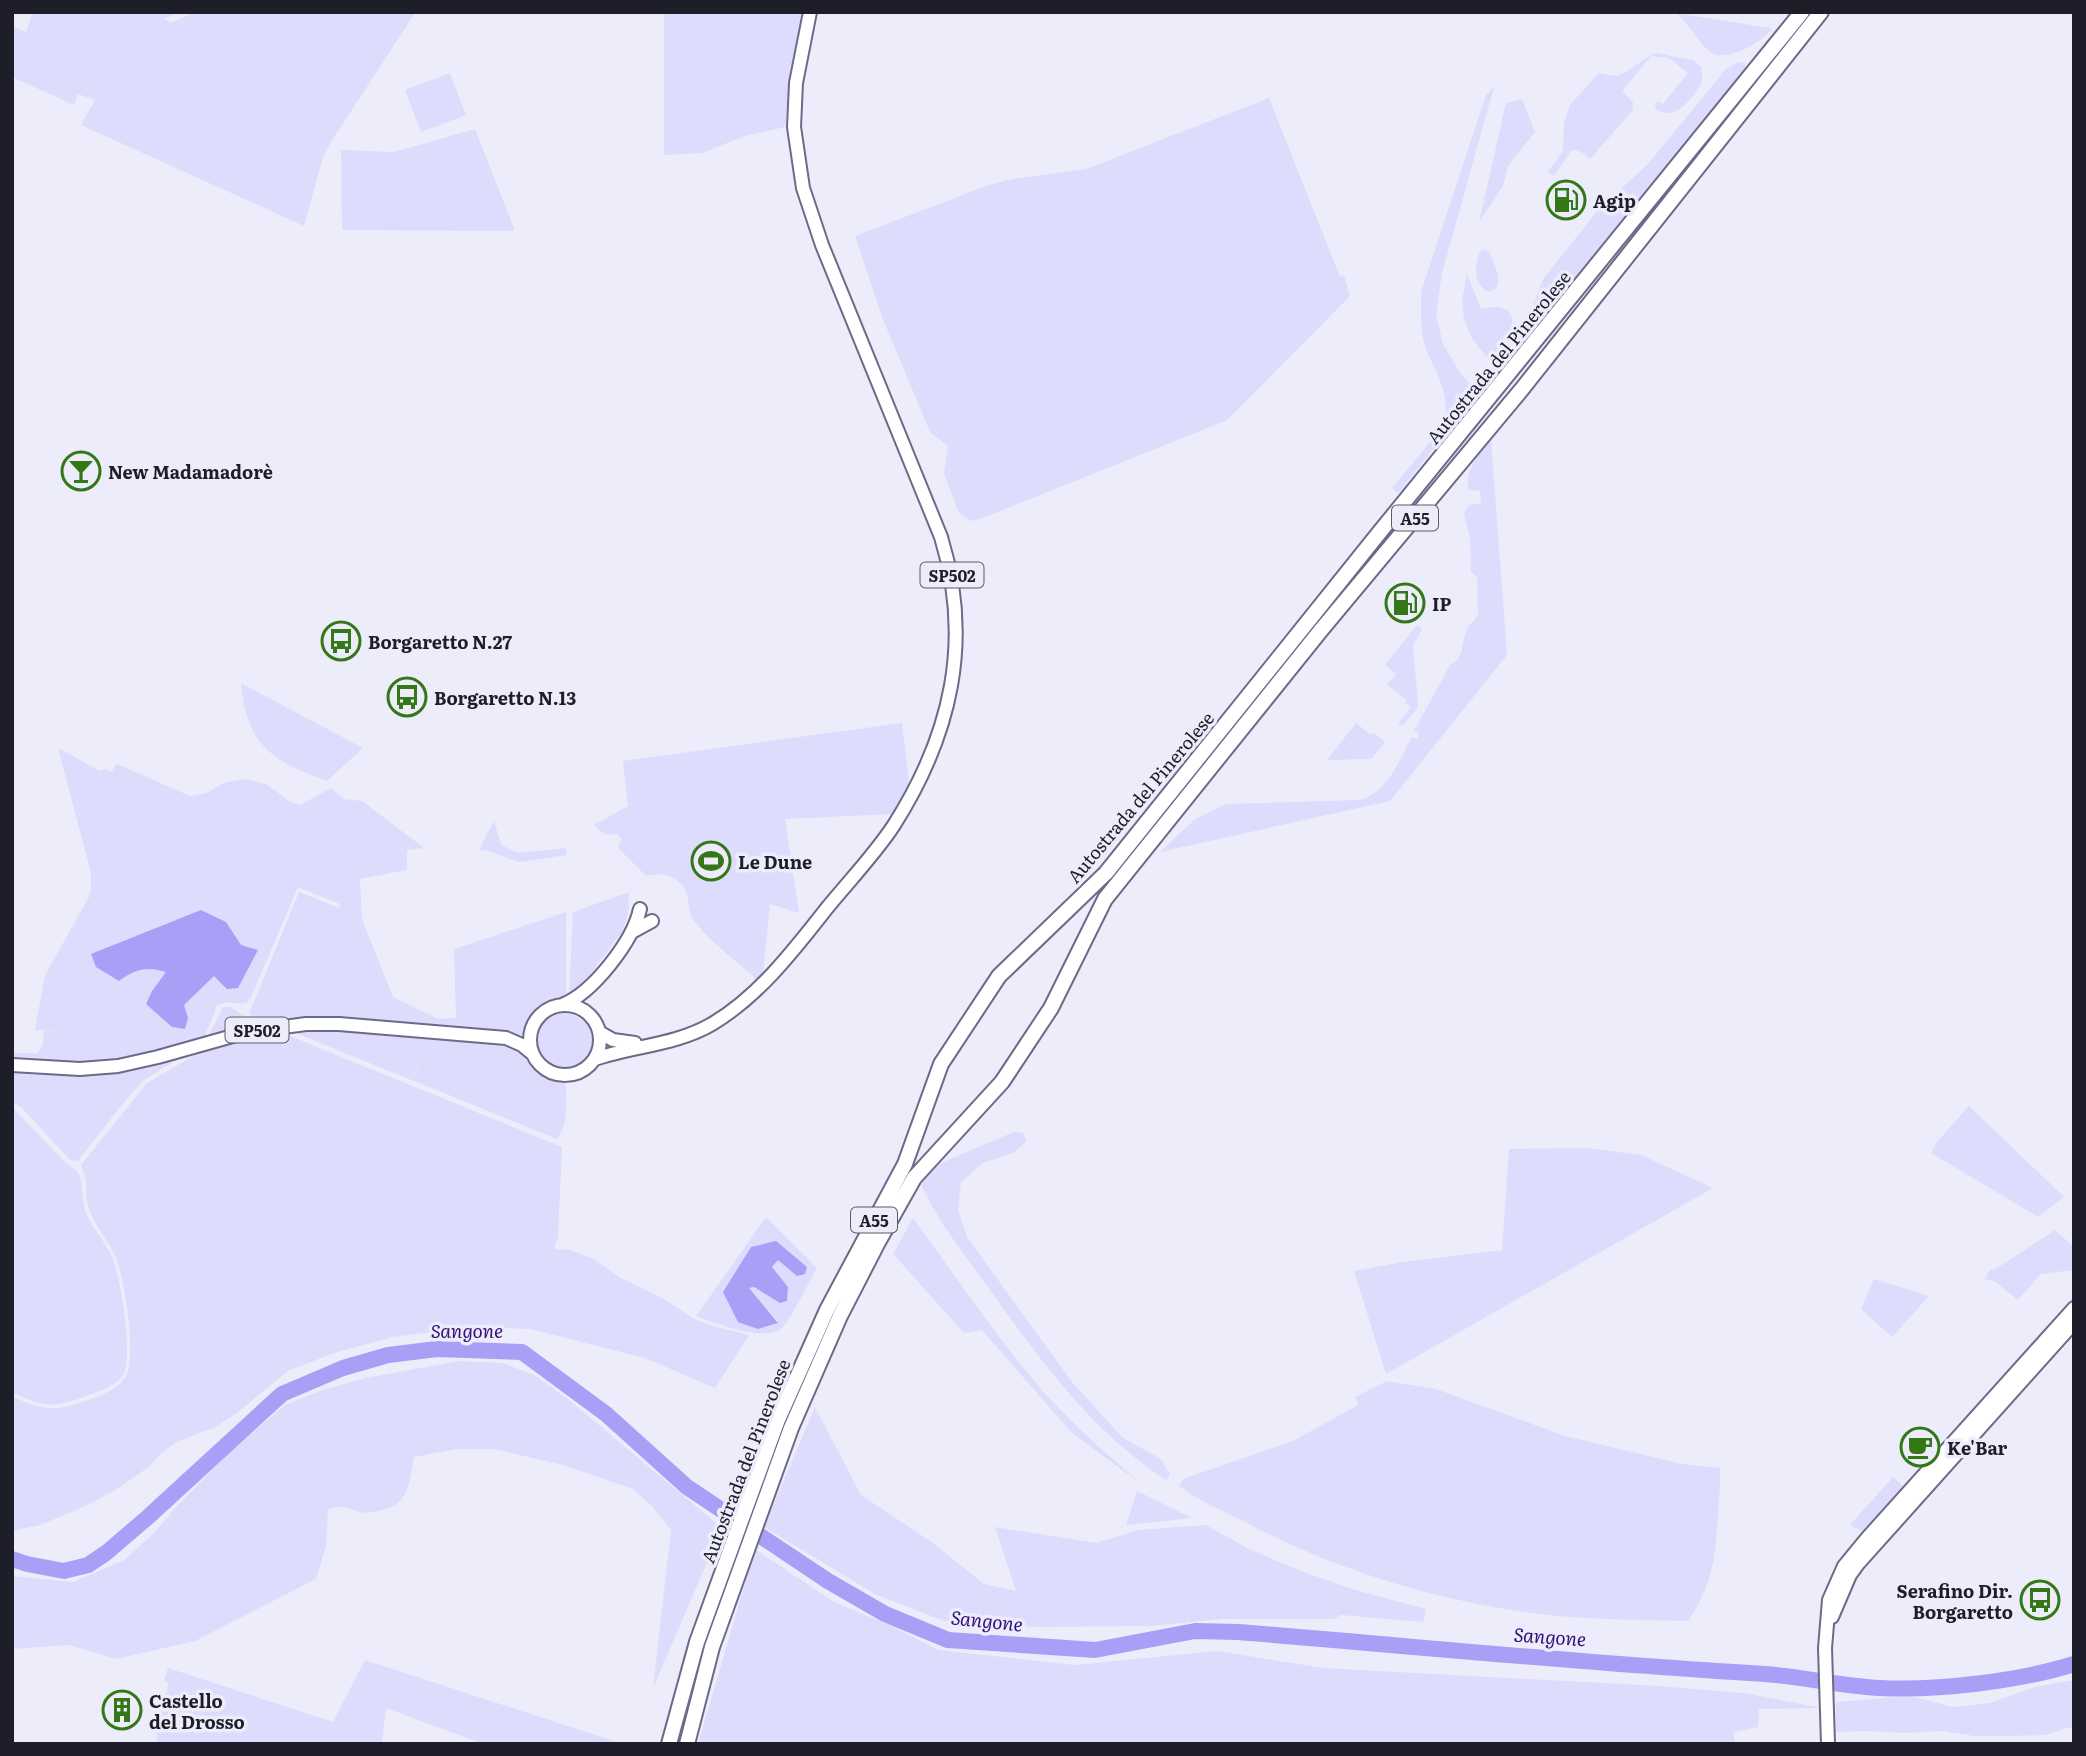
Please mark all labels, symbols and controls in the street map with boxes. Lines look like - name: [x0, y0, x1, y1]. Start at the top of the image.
- fuel station icon: Agip: [1545, 179, 1587, 221]
- place label: Agip: [1593, 187, 1636, 214]
- street label: Autostrada del Pinerolese: [1419, 264, 1577, 450]
- bar icon: New Madamadorè: [60, 450, 102, 492]
- place label: New Madamadorè: [108, 458, 273, 485]
- road number: A55: [1392, 505, 1438, 530]
- road number: SP502: [920, 562, 984, 588]
- fuel station icon: IP: [1384, 582, 1426, 624]
- place label: IP: [1432, 590, 1452, 617]
- bus stop icon: Borgaretto N.27: [320, 620, 362, 662]
- place label: Borgaretto N.27: [368, 628, 512, 655]
- bus stop icon: Borgaretto N.13: [386, 676, 428, 718]
- place label: Borgaretto N.13: [434, 684, 576, 711]
- street label: Autostrada del Pinerolese: [1060, 705, 1220, 889]
- sports icon: Le Dune: [690, 840, 732, 882]
- place label: Le Dune: [738, 848, 812, 875]
- road number: SP502: [226, 1018, 288, 1042]
- road number: A55: [851, 1208, 897, 1232]
- water label: Sangone: [431, 1316, 503, 1344]
- street label: Autostrada del Pinerolese: [694, 1355, 796, 1567]
- cafe icon: Ke'Bar: [1899, 1426, 1941, 1468]
- place label: Ke'Bar: [1947, 1434, 2008, 1461]
- place label: Serafino Dir. Borgaretto: [1897, 1577, 2013, 1625]
- bus stop icon: Serafino Dir. Borgaretto: [2019, 1579, 2061, 1621]
- water label: Sangone: [950, 1602, 1024, 1638]
- water label: Sangone: [1513, 1620, 1587, 1652]
- place label: Castello del Drosso: [149, 1687, 245, 1735]
- building icon: Castello del Drosso: [101, 1689, 143, 1731]

